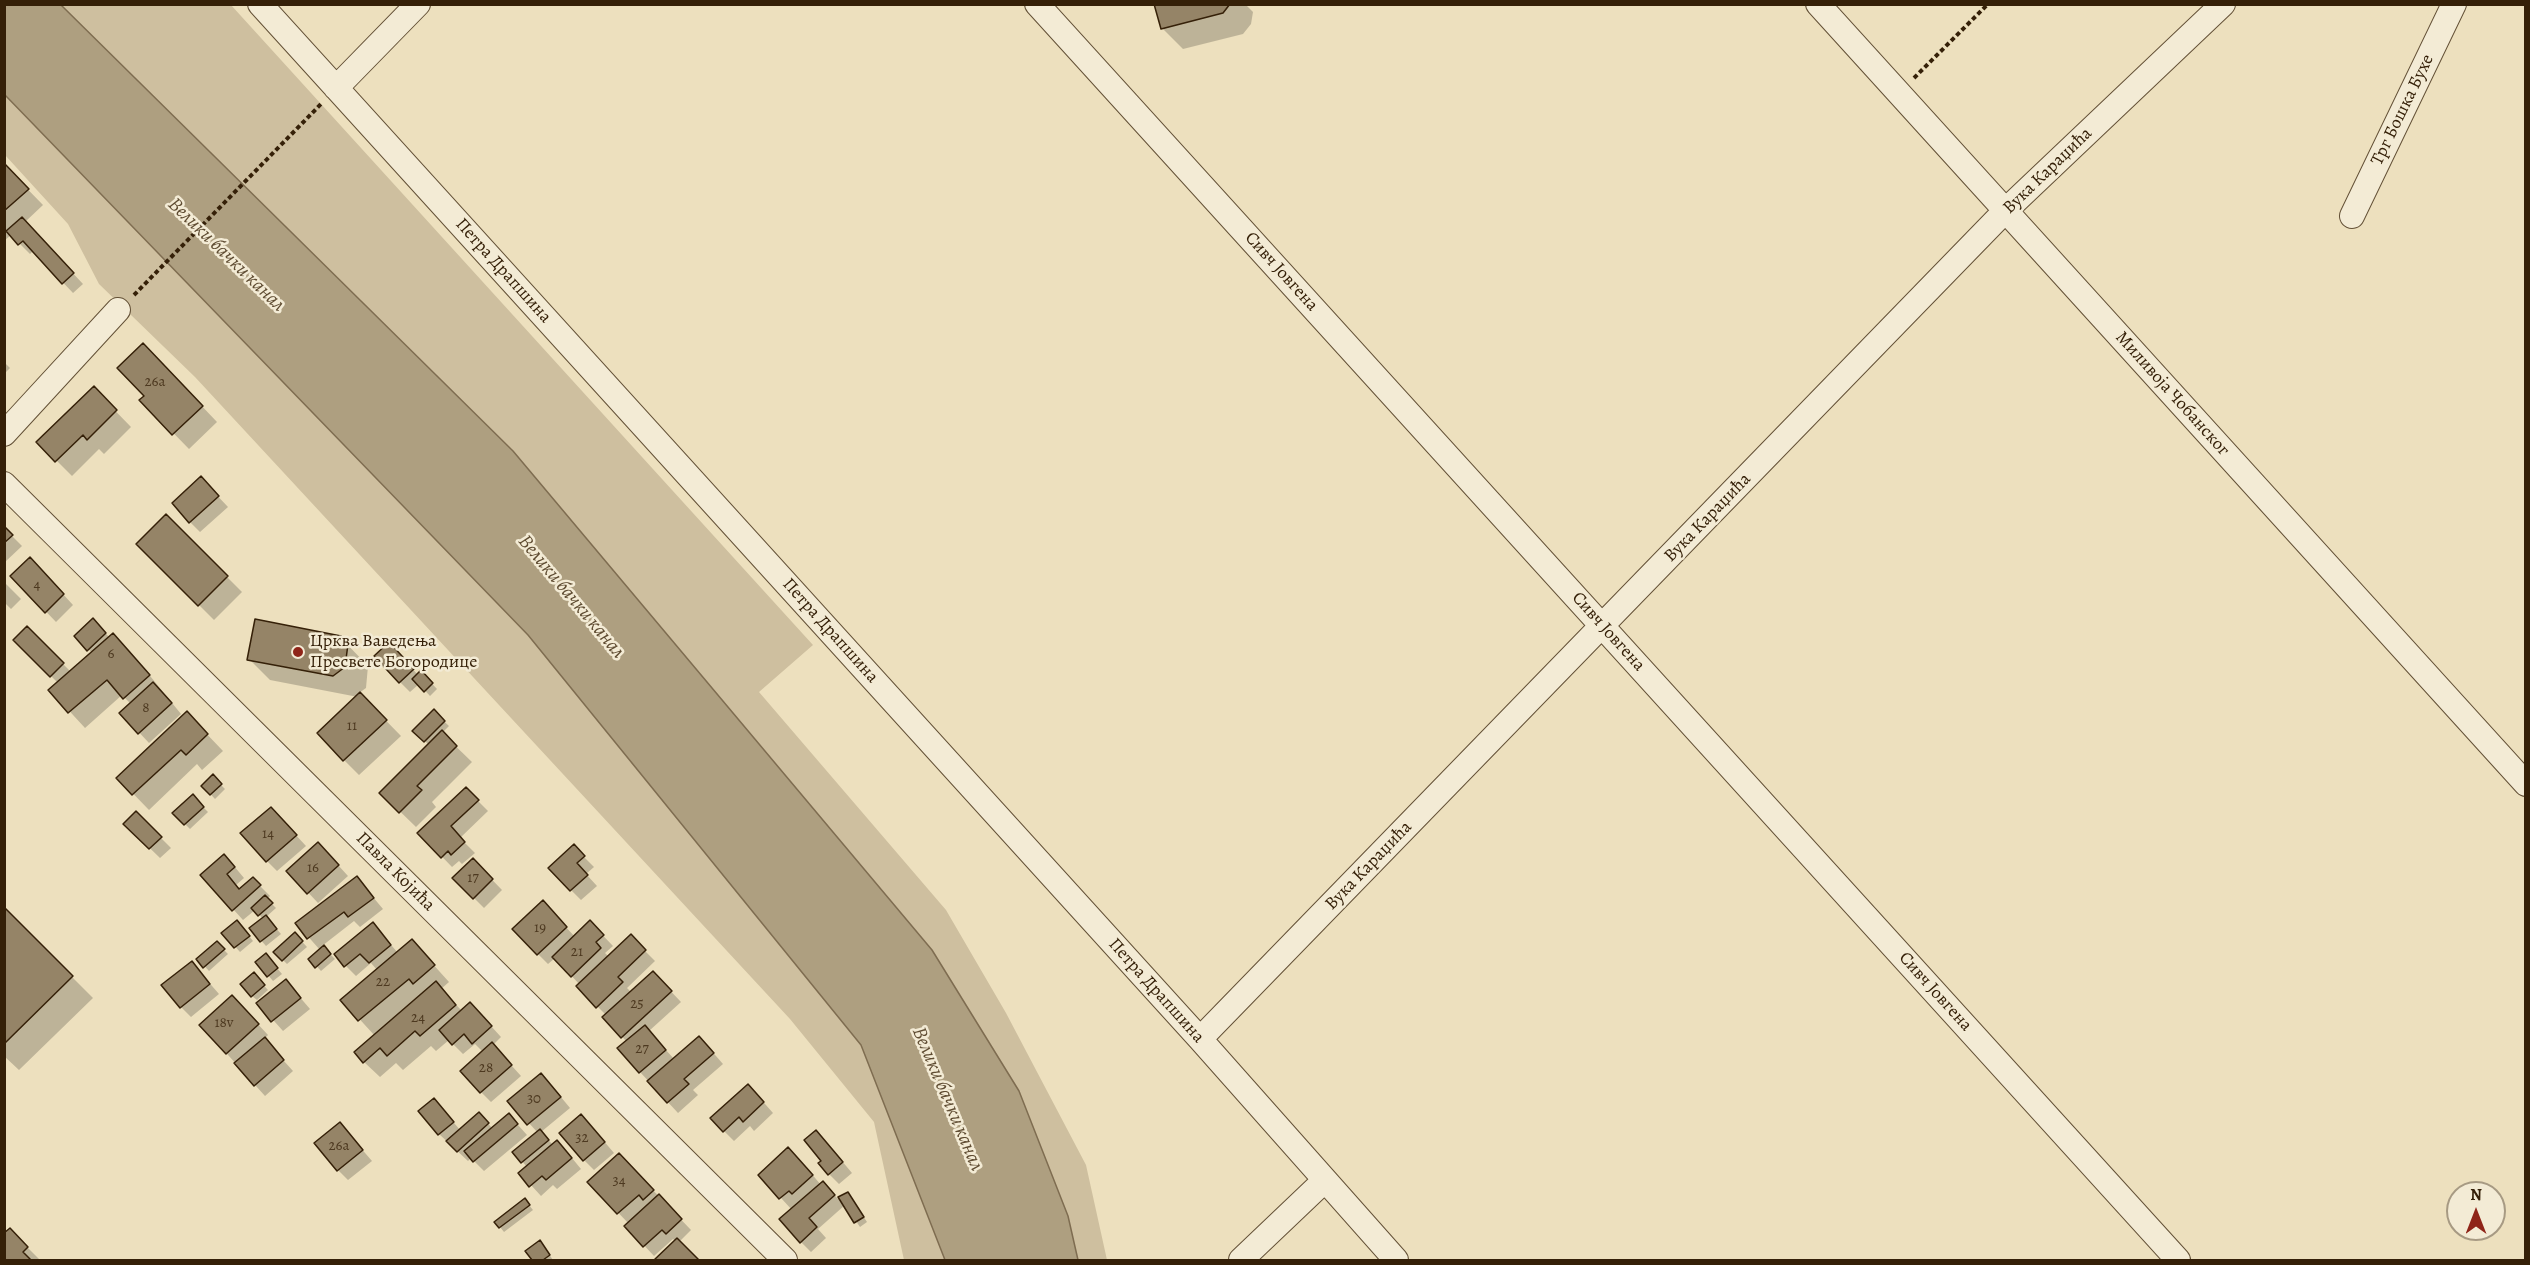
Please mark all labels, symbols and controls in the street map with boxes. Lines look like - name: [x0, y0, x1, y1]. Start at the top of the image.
- street label: Трг Бошка Бухе: [2367, 51, 2439, 169]
- street label: Вука Караџића: [1999, 123, 2097, 219]
- water label: Велики бачки канал: [162, 193, 290, 317]
- street label: Петра Драпшина: [450, 214, 556, 328]
- street label: Сивч Јовгена: [1240, 228, 1322, 316]
- street label: Миливоја Чобанског: [2110, 327, 2234, 461]
- house number: 26a: [144, 373, 166, 391]
- street label: Вука Караџића: [1660, 469, 1756, 567]
- water label: Велики бачки канал: [512, 530, 630, 664]
- street label: Петра Драпшина: [777, 574, 883, 688]
- house number: 4: [34, 576, 40, 594]
- street label: Сивч Јовгена: [1567, 588, 1649, 676]
- place label: Црква Ваведења Пресвете Богородице: [310, 631, 477, 674]
- house number: 6: [108, 645, 114, 663]
- marker: Црква Ваведења Пресвете Богородице: [291, 645, 305, 659]
- house number: 8: [142, 699, 150, 717]
- house number: 11: [347, 717, 357, 735]
- street label: Вука Караџића: [1321, 817, 1417, 915]
- house number: 14: [262, 825, 274, 843]
- street label: Павла Којића: [351, 828, 439, 916]
- house number: 16: [307, 859, 319, 877]
- house number: 17: [467, 869, 479, 887]
- house number: 19: [534, 919, 546, 937]
- street label: Петра Драпшина: [1103, 934, 1209, 1048]
- house number: 21: [571, 943, 583, 961]
- street label: Сивч Јовгена: [1894, 948, 1976, 1036]
- house number: 22: [376, 973, 390, 991]
- house number: 25: [630, 995, 644, 1013]
- house number: 24: [411, 1009, 425, 1027]
- house number: 18v: [214, 1014, 234, 1032]
- water label: Велики бачки канал: [906, 1024, 988, 1174]
- house number: 27: [635, 1040, 649, 1058]
- house number: 28: [479, 1059, 493, 1077]
- house number: 30: [527, 1090, 541, 1108]
- house number: 32: [575, 1129, 589, 1147]
- house number: 26a: [328, 1137, 350, 1155]
- house number: 34: [612, 1172, 626, 1190]
- north arrow: [2446, 1181, 2506, 1241]
- text: N: [2470, 1184, 2482, 1206]

